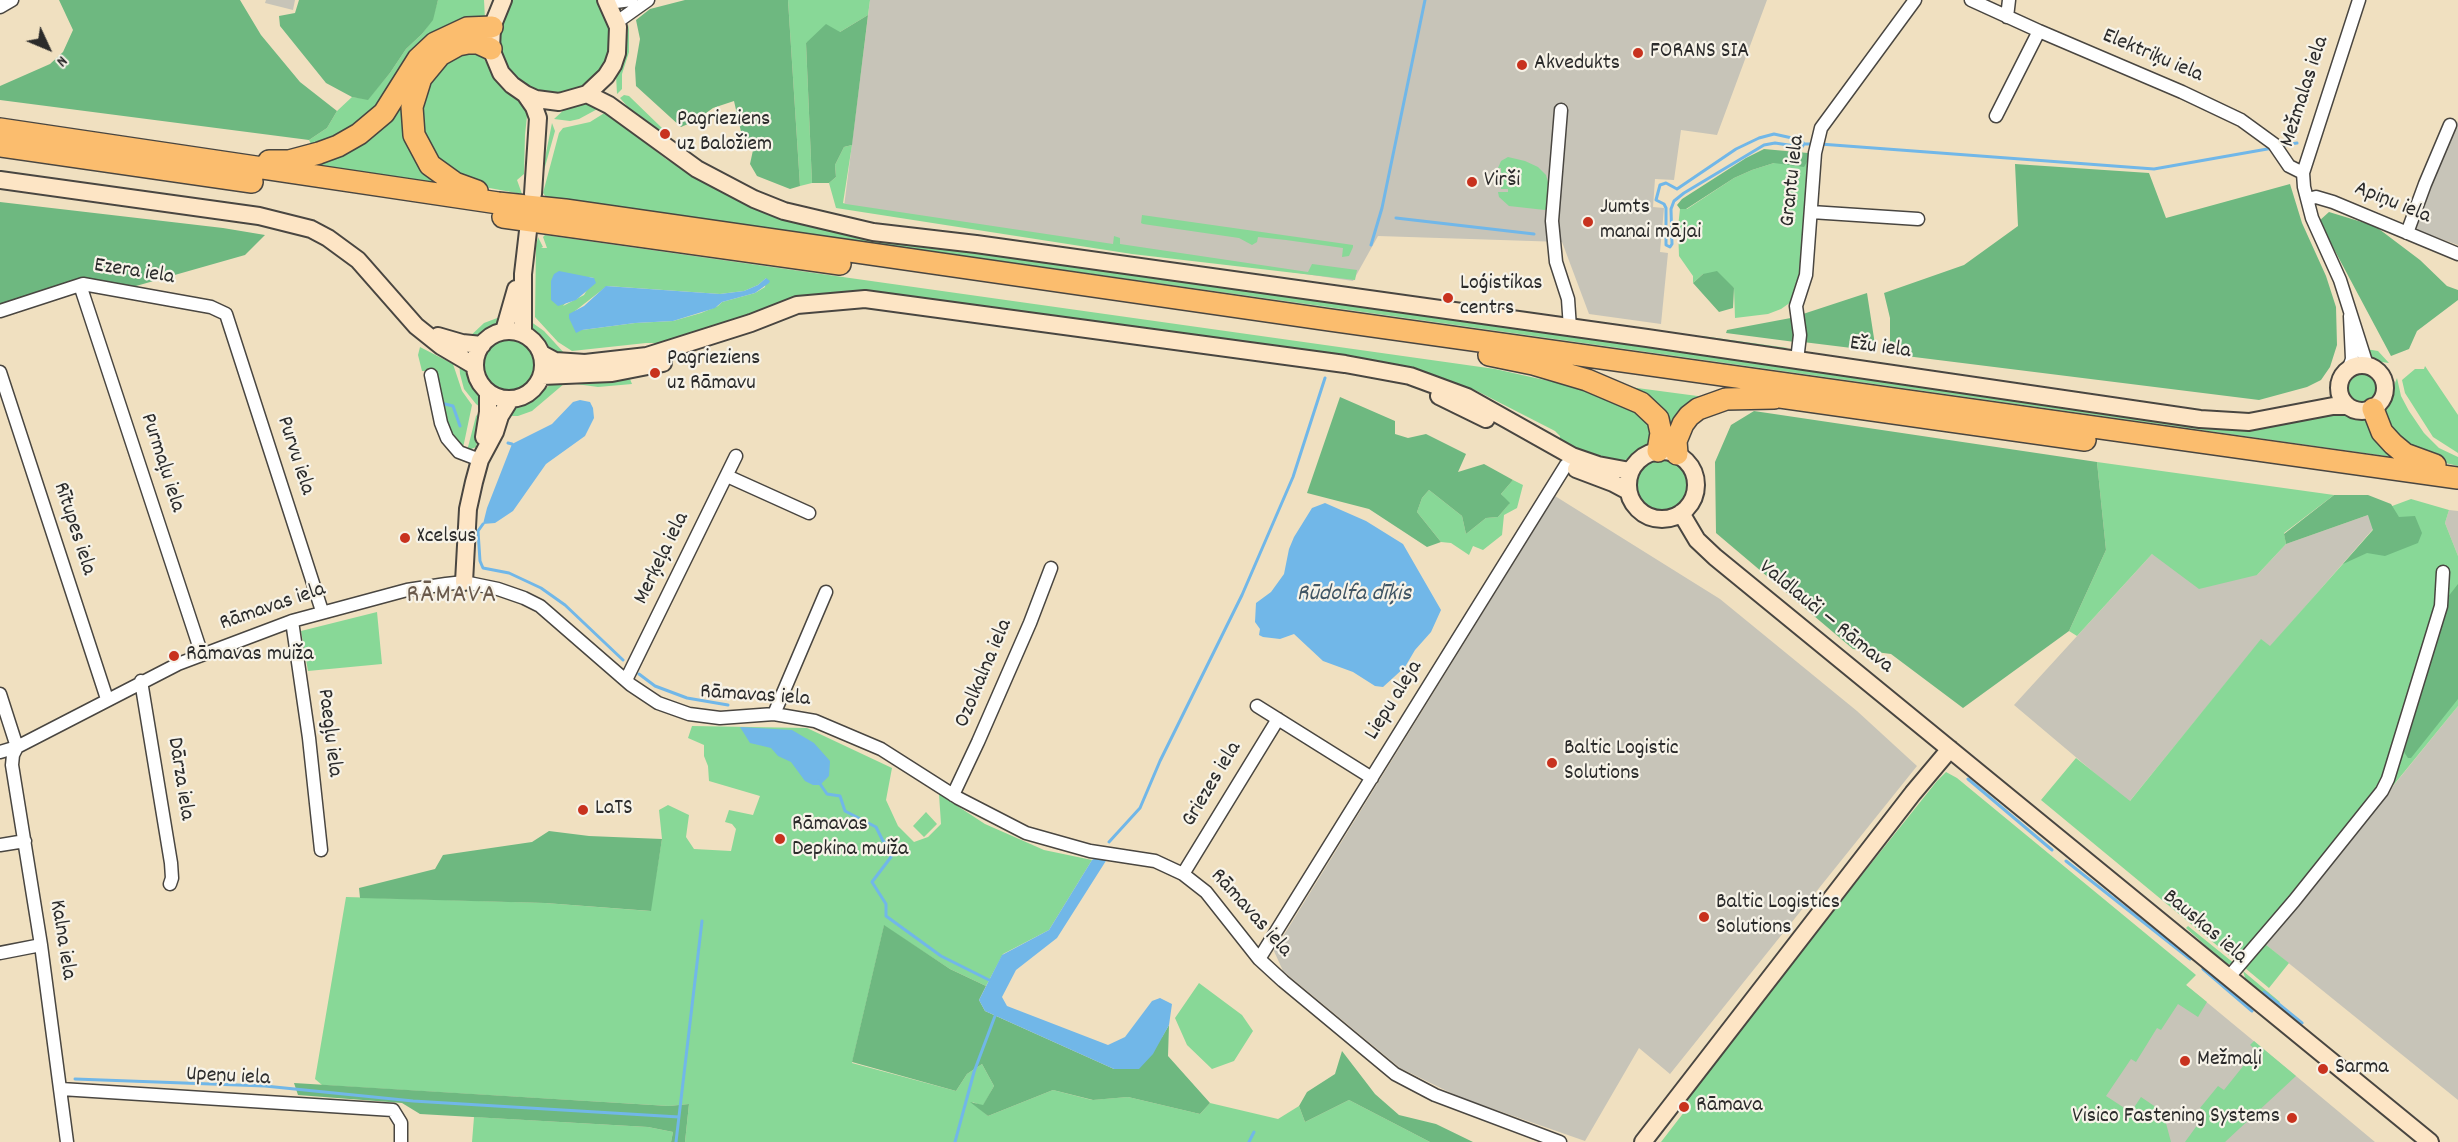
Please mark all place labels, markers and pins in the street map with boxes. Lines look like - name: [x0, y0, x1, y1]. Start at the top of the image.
- place label: FORANS SIA: [1650, 40, 1749, 66]
- marker: FORANS SIA: [1631, 46, 1645, 60]
- place label: Akvedukts: [1534, 52, 1620, 78]
- marker: Akvedukts: [1515, 58, 1529, 72]
- place label: Pagrieziens uz Baložiem: [677, 108, 772, 160]
- marker: Pagrieziens uz Baložiem: [658, 127, 672, 141]
- place label: Virši: [1484, 169, 1520, 195]
- marker: Virši: [1465, 175, 1479, 189]
- place label: Jumts manai mājai: [1600, 196, 1701, 248]
- marker: Jumts manai mājai: [1581, 215, 1595, 229]
- place label: Loģistikas centrs: [1460, 272, 1542, 324]
- marker: Loģistikas centrs: [1441, 291, 1455, 305]
- place label: Pagrieziens uz Rāmavu: [667, 347, 760, 398]
- marker: Pagrieziens uz Rāmavu: [648, 366, 662, 380]
- place label: Xcelsus: [417, 525, 477, 551]
- marker: Xcelsus: [398, 531, 412, 545]
- place label: Rāmavas muiža: [186, 643, 313, 669]
- marker: Rāmavas muiža: [167, 649, 181, 663]
- place label: Baltic Logistic Solutions: [1564, 737, 1679, 788]
- marker: Baltic Logistic Solutions: [1545, 756, 1559, 770]
- place label: LaTS: [595, 797, 633, 823]
- marker: LaTS: [576, 803, 590, 817]
- place label: Rāmavas Depkina muiža: [792, 813, 908, 864]
- marker: Rāmavas Depkina muiža: [773, 832, 787, 846]
- place label: Baltic Logistics Solutions: [1716, 891, 1840, 942]
- marker: Baltic Logistics Solutions: [1697, 910, 1711, 924]
- place label: Mežmaļi: [2197, 1048, 2262, 1074]
- marker: Mežmaļi: [2178, 1054, 2192, 1068]
- place label: Sarma: [2335, 1056, 2389, 1082]
- marker: Sarma: [2316, 1062, 2330, 1076]
- place label: Rāmava: [1696, 1094, 1763, 1120]
- marker: Rāmava: [1677, 1100, 1691, 1114]
- place label: Visico Fastening Systems: [2072, 1105, 2280, 1131]
- marker: Visico Fastening Systems: [2285, 1111, 2299, 1125]

